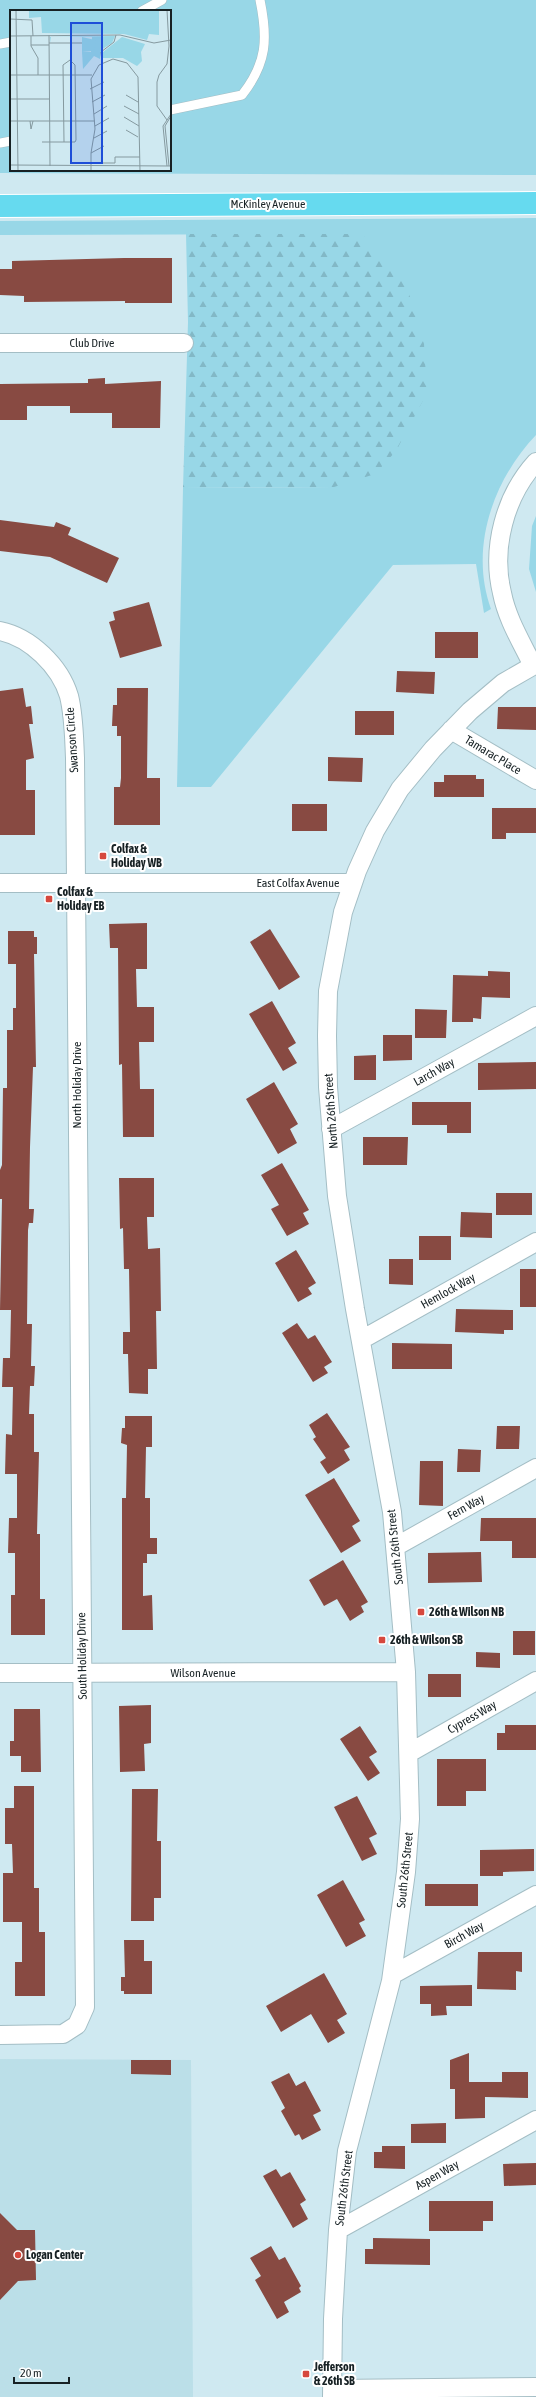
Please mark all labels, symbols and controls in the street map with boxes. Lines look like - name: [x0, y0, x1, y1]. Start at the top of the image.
- inset map: [10, 10, 171, 171]
- street label: McKinley Avenue: [230, 197, 306, 211]
- street label: Club Drive: [69, 336, 115, 350]
- street label: Swanson Circle: [63, 707, 81, 773]
- street label: Tamarac Place: [462, 733, 524, 777]
- place label: Colfax & Holiday WB: [111, 842, 162, 870]
- marker: Colfax & Holiday WB: [98, 851, 108, 861]
- street label: East Colfax Avenue: [257, 876, 339, 890]
- place label: Colfax & Holiday EB: [57, 885, 105, 913]
- marker: Colfax & Holiday EB: [44, 894, 54, 904]
- street label: North Holiday Drive: [70, 1042, 84, 1128]
- street label: Larch Way: [411, 1055, 457, 1089]
- street label: North 26th Street: [321, 1072, 341, 1149]
- street label: Hemlock Way: [418, 1270, 478, 1312]
- street label: Fern Way: [445, 1491, 487, 1523]
- street label: South 26th Street: [384, 1508, 406, 1585]
- place label: 26th & Wilson NB: [429, 1605, 504, 1619]
- marker: 26th & Wilson NB: [416, 1607, 426, 1617]
- street label: South Holiday Drive: [74, 1612, 90, 1700]
- place label: 26th & Wilson SB: [390, 1633, 463, 1647]
- marker: 26th & Wilson SB: [377, 1635, 387, 1645]
- street label: Wilson Avenue: [170, 1666, 236, 1680]
- street label: Cypress Way: [445, 1697, 499, 1737]
- street label: South 26th Street: [394, 1831, 416, 1908]
- street label: Birch Way: [442, 1918, 486, 1951]
- street label: South 26th Street: [332, 2149, 356, 2227]
- street label: Aspen Way: [413, 2157, 461, 2193]
- place label: Logan Center: [26, 2248, 84, 2262]
- marker: Logan Center: [13, 2250, 23, 2260]
- scale bar: [14, 2359, 69, 2385]
- place label: Jefferson & 26th SB: [313, 2360, 355, 2388]
- text: 20 m: [20, 2366, 42, 2380]
- marker: Jefferson & 26th SB: [301, 2369, 311, 2379]

